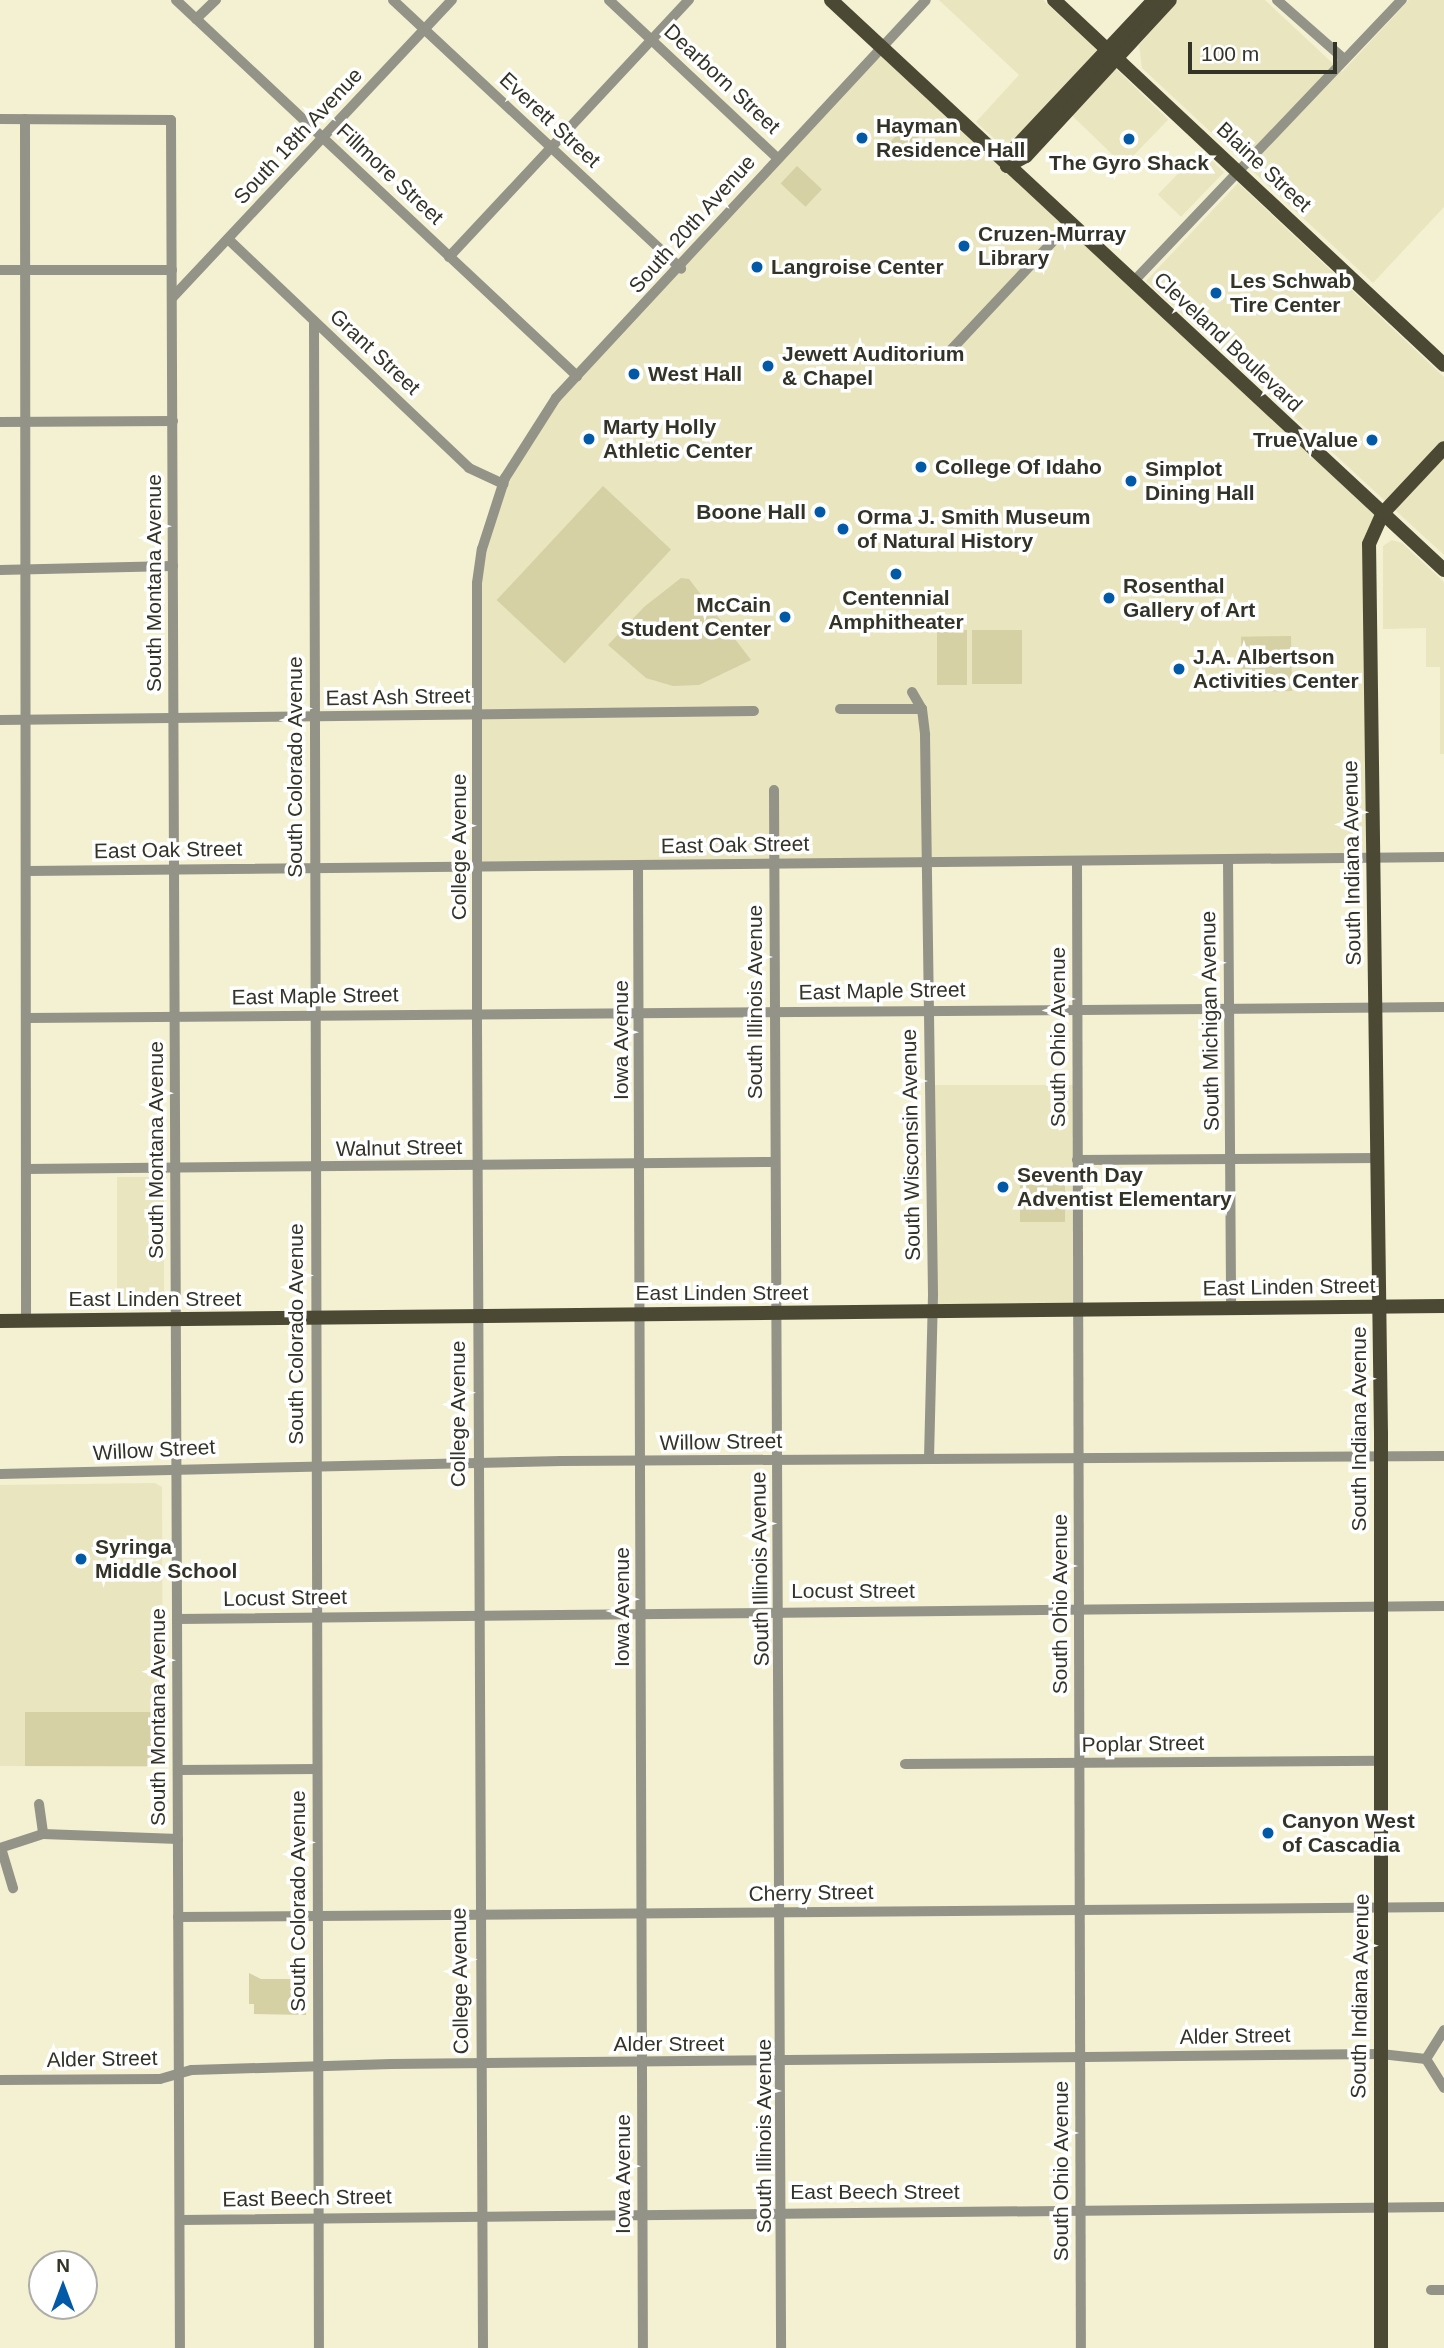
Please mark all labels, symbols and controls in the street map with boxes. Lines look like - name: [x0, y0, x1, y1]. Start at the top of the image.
- street label: Dearborn Street: [659, 19, 785, 139]
- scale bar: [1192, 28, 1341, 72]
- text: 100 m: [1201, 42, 1259, 65]
- street label: South 18th Avenue: [228, 62, 368, 210]
- street label: Everett Street: [494, 67, 606, 173]
- place label: Hayman Residence Hall: [876, 113, 1025, 163]
- street label: Blaine Street: [1211, 117, 1317, 217]
- street label: Fillmore Street: [331, 118, 449, 230]
- marker: Hayman Residence Hall: [854, 130, 870, 146]
- marker: The Gyro Shack: [1121, 131, 1137, 147]
- street label: South 20th Avenue: [623, 149, 761, 299]
- place label: The Gyro Shack: [1049, 150, 1209, 176]
- place label: Cruzen-Murray Library: [978, 221, 1126, 271]
- marker: Cruzen-Murray Library: [956, 238, 972, 254]
- place label: Langroise Center: [771, 254, 944, 280]
- marker: Langroise Center: [749, 259, 765, 275]
- street label: Cleveland Boulevard: [1149, 267, 1307, 417]
- place label: Les Schwab Tire Center: [1230, 268, 1351, 318]
- marker: Les Schwab Tire Center: [1208, 285, 1224, 301]
- street label: Grant Street: [325, 304, 425, 400]
- place label: Jewett Auditorium & Chapel: [782, 341, 965, 391]
- marker: Jewett Auditorium & Chapel: [760, 358, 776, 374]
- place label: West Hall: [648, 361, 742, 387]
- marker: West Hall: [626, 366, 642, 382]
- place label: Marty Holly Athletic Center: [603, 414, 752, 464]
- place label: True Value: [1253, 427, 1358, 453]
- marker: Marty Holly Athletic Center: [581, 431, 597, 447]
- marker: True Value: [1364, 432, 1380, 448]
- place label: College Of Idaho: [935, 454, 1102, 480]
- place label: Simplot Dining Hall: [1145, 456, 1255, 506]
- marker: College Of Idaho: [913, 459, 929, 475]
- street label: South Montana Avenue: [141, 473, 167, 693]
- marker: Simplot Dining Hall: [1123, 473, 1139, 489]
- place label: Boone Hall: [696, 499, 806, 525]
- marker: Boone Hall: [812, 504, 828, 520]
- place label: Orma J. Smith Museum of Natural History: [857, 504, 1090, 554]
- marker: Orma J. Smith Museum of Natural History: [835, 521, 851, 537]
- marker: Centennial Amphitheater: [888, 566, 904, 582]
- place label: Rosenthal Gallery of Art: [1123, 573, 1256, 623]
- place label: Centennial Amphitheater: [828, 585, 964, 635]
- marker: Rosenthal Gallery of Art: [1101, 590, 1117, 606]
- place label: McCain Student Center: [620, 592, 771, 642]
- marker: McCain Student Center: [777, 609, 793, 625]
- place label: J.A. Albertson Activities Center: [1193, 644, 1359, 694]
- street label: South Colorado Avenue: [282, 656, 308, 878]
- marker: J.A. Albertson Activities Center: [1171, 661, 1187, 677]
- street label: East Ash Street: [325, 683, 471, 711]
- street label: South Indiana Avenue: [1338, 760, 1366, 966]
- street label: College Avenue: [446, 773, 472, 921]
- street label: East Oak Street: [661, 831, 809, 859]
- street label: East Oak Street: [94, 836, 242, 864]
- street label: South Illinois Avenue: [742, 904, 768, 1100]
- street label: South Michigan Avenue: [1195, 910, 1225, 1132]
- street label: South Ohio Avenue: [1045, 946, 1071, 1128]
- street label: East Maple Street: [798, 977, 966, 1005]
- street label: Iowa Avenue: [608, 979, 634, 1101]
- street label: East Maple Street: [231, 982, 399, 1010]
- street label: South Wisconsin Avenue: [896, 1028, 926, 1262]
- street label: South Montana Avenue: [143, 1040, 169, 1260]
- street label: Walnut Street: [336, 1134, 462, 1162]
- place label: Seventh Day Adventist Elementary: [1017, 1162, 1232, 1212]
- marker: Seventh Day Adventist Elementary: [995, 1179, 1011, 1195]
- street label: South Colorado Avenue: [283, 1223, 309, 1445]
- street label: East Linden Street: [1202, 1273, 1376, 1301]
- street label: East Linden Street: [636, 1280, 808, 1306]
- street label: East Linden Street: [69, 1286, 241, 1312]
- street label: South Indiana Avenue: [1346, 1326, 1372, 1532]
- street label: College Avenue: [445, 1340, 471, 1488]
- street label: Willow Street: [660, 1428, 782, 1456]
- street label: Willow Street: [92, 1434, 216, 1466]
- street label: South Illinois Avenue: [746, 1471, 774, 1667]
- street label: South Ohio Avenue: [1047, 1513, 1073, 1695]
- place label: Syringa Middle School: [95, 1534, 237, 1584]
- street label: Iowa Avenue: [609, 1546, 635, 1668]
- marker: Syringa Middle School: [73, 1551, 89, 1567]
- street label: Locust Street: [791, 1578, 915, 1604]
- street label: Locust Street: [223, 1584, 347, 1612]
- street label: South Montana Avenue: [145, 1607, 171, 1827]
- street label: Poplar Street: [1082, 1730, 1204, 1758]
- street label: South Colorado Avenue: [285, 1790, 311, 2012]
- place label: Canyon West of Cascadia: [1282, 1808, 1415, 1858]
- marker: Canyon West of Cascadia: [1260, 1825, 1276, 1841]
- street label: Cherry Street: [748, 1879, 874, 1907]
- street label: South Indiana Avenue: [1346, 1893, 1374, 2099]
- street label: College Avenue: [446, 1907, 474, 2055]
- street label: Alder Street: [1179, 2022, 1291, 2050]
- street label: Alder Street: [614, 2031, 724, 2057]
- street label: South Illinois Avenue: [751, 2038, 777, 2234]
- street label: Alder Street: [46, 2045, 158, 2073]
- street label: South Ohio Avenue: [1048, 2080, 1074, 2262]
- street label: Iowa Avenue: [610, 2113, 636, 2235]
- street label: East Beech Street: [790, 2179, 960, 2205]
- street label: East Beech Street: [222, 2184, 392, 2212]
- north arrow: [28, 2250, 98, 2320]
- text: N: [56, 2255, 70, 2276]

